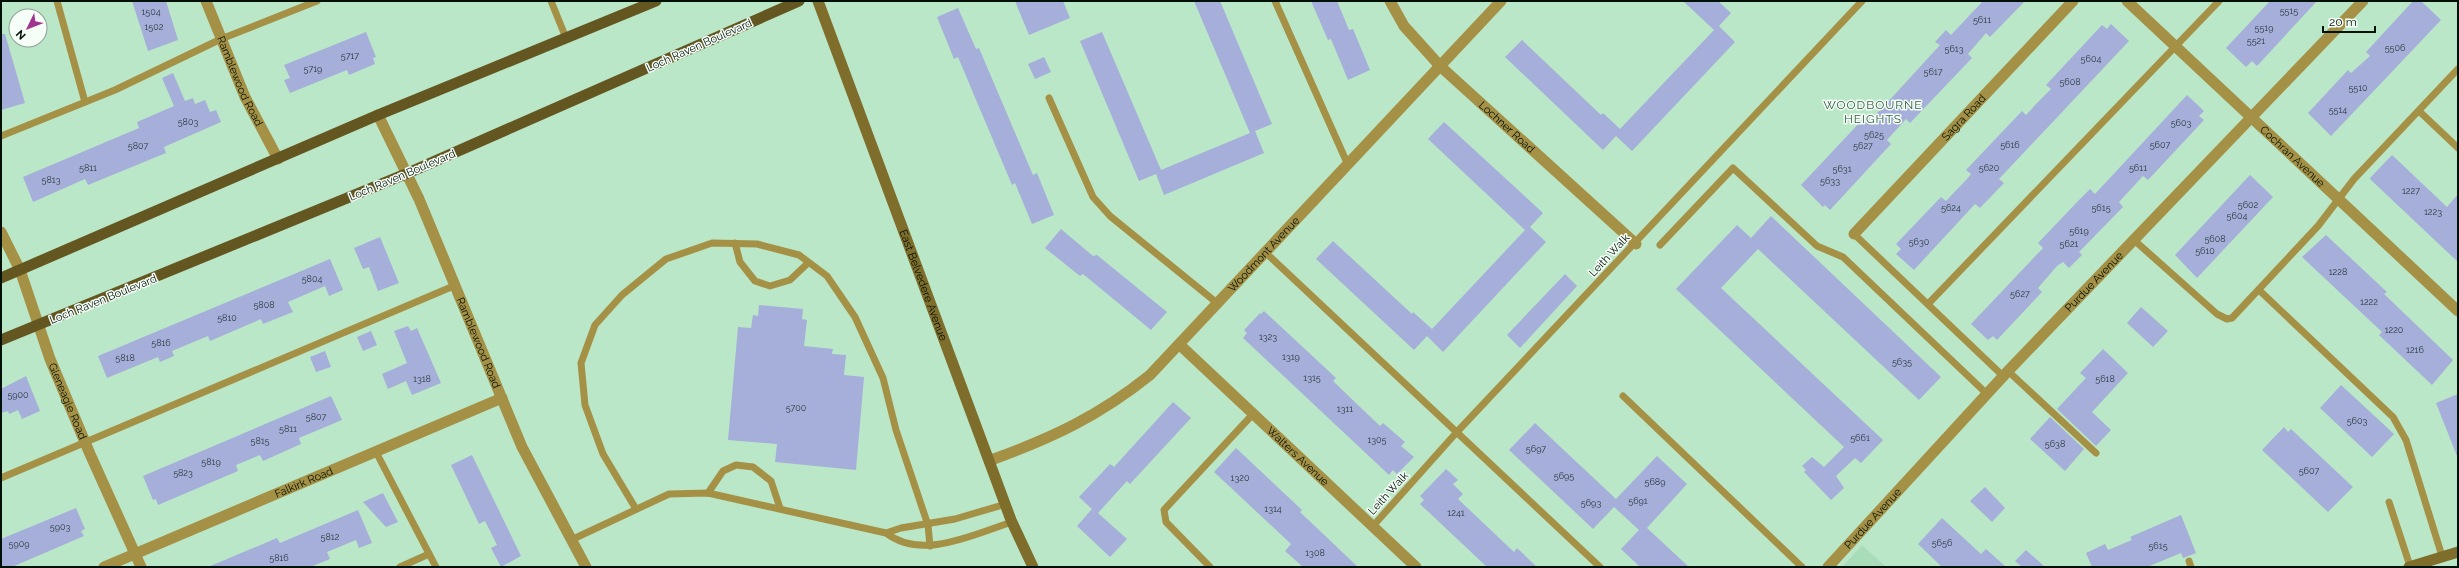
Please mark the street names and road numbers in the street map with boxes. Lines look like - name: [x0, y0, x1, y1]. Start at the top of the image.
- street label: Loch Raven Boulevard: [644, 16, 754, 75]
- street label: Ramblewood Road: [214, 34, 265, 129]
- street label: Sagra Road: [1939, 92, 1989, 144]
- street label: Lochner Road: [1476, 99, 1537, 156]
- street label: Cochran Avenue: [2257, 123, 2328, 190]
- street label: Loch Raven Boulevard: [347, 147, 457, 204]
- street label: Woodmont Avenue: [1225, 214, 1303, 295]
- street label: East Belvedere Avenue: [897, 228, 950, 343]
- street label: Leith Walk: [1586, 231, 1632, 279]
- street label: Purdue Avenue: [2062, 249, 2126, 315]
- street label: Loch Raven Boulevard: [48, 272, 159, 327]
- street label: Ramblewood Road: [454, 295, 503, 390]
- street label: Gleneagle Road: [45, 361, 89, 442]
- street label: Walters Avenue: [1264, 424, 1332, 489]
- street label: Falkirk Road: [273, 464, 335, 501]
- street label: Leith Walk: [1366, 469, 1411, 518]
- street label: Purdue Avenue: [1842, 485, 1905, 552]

